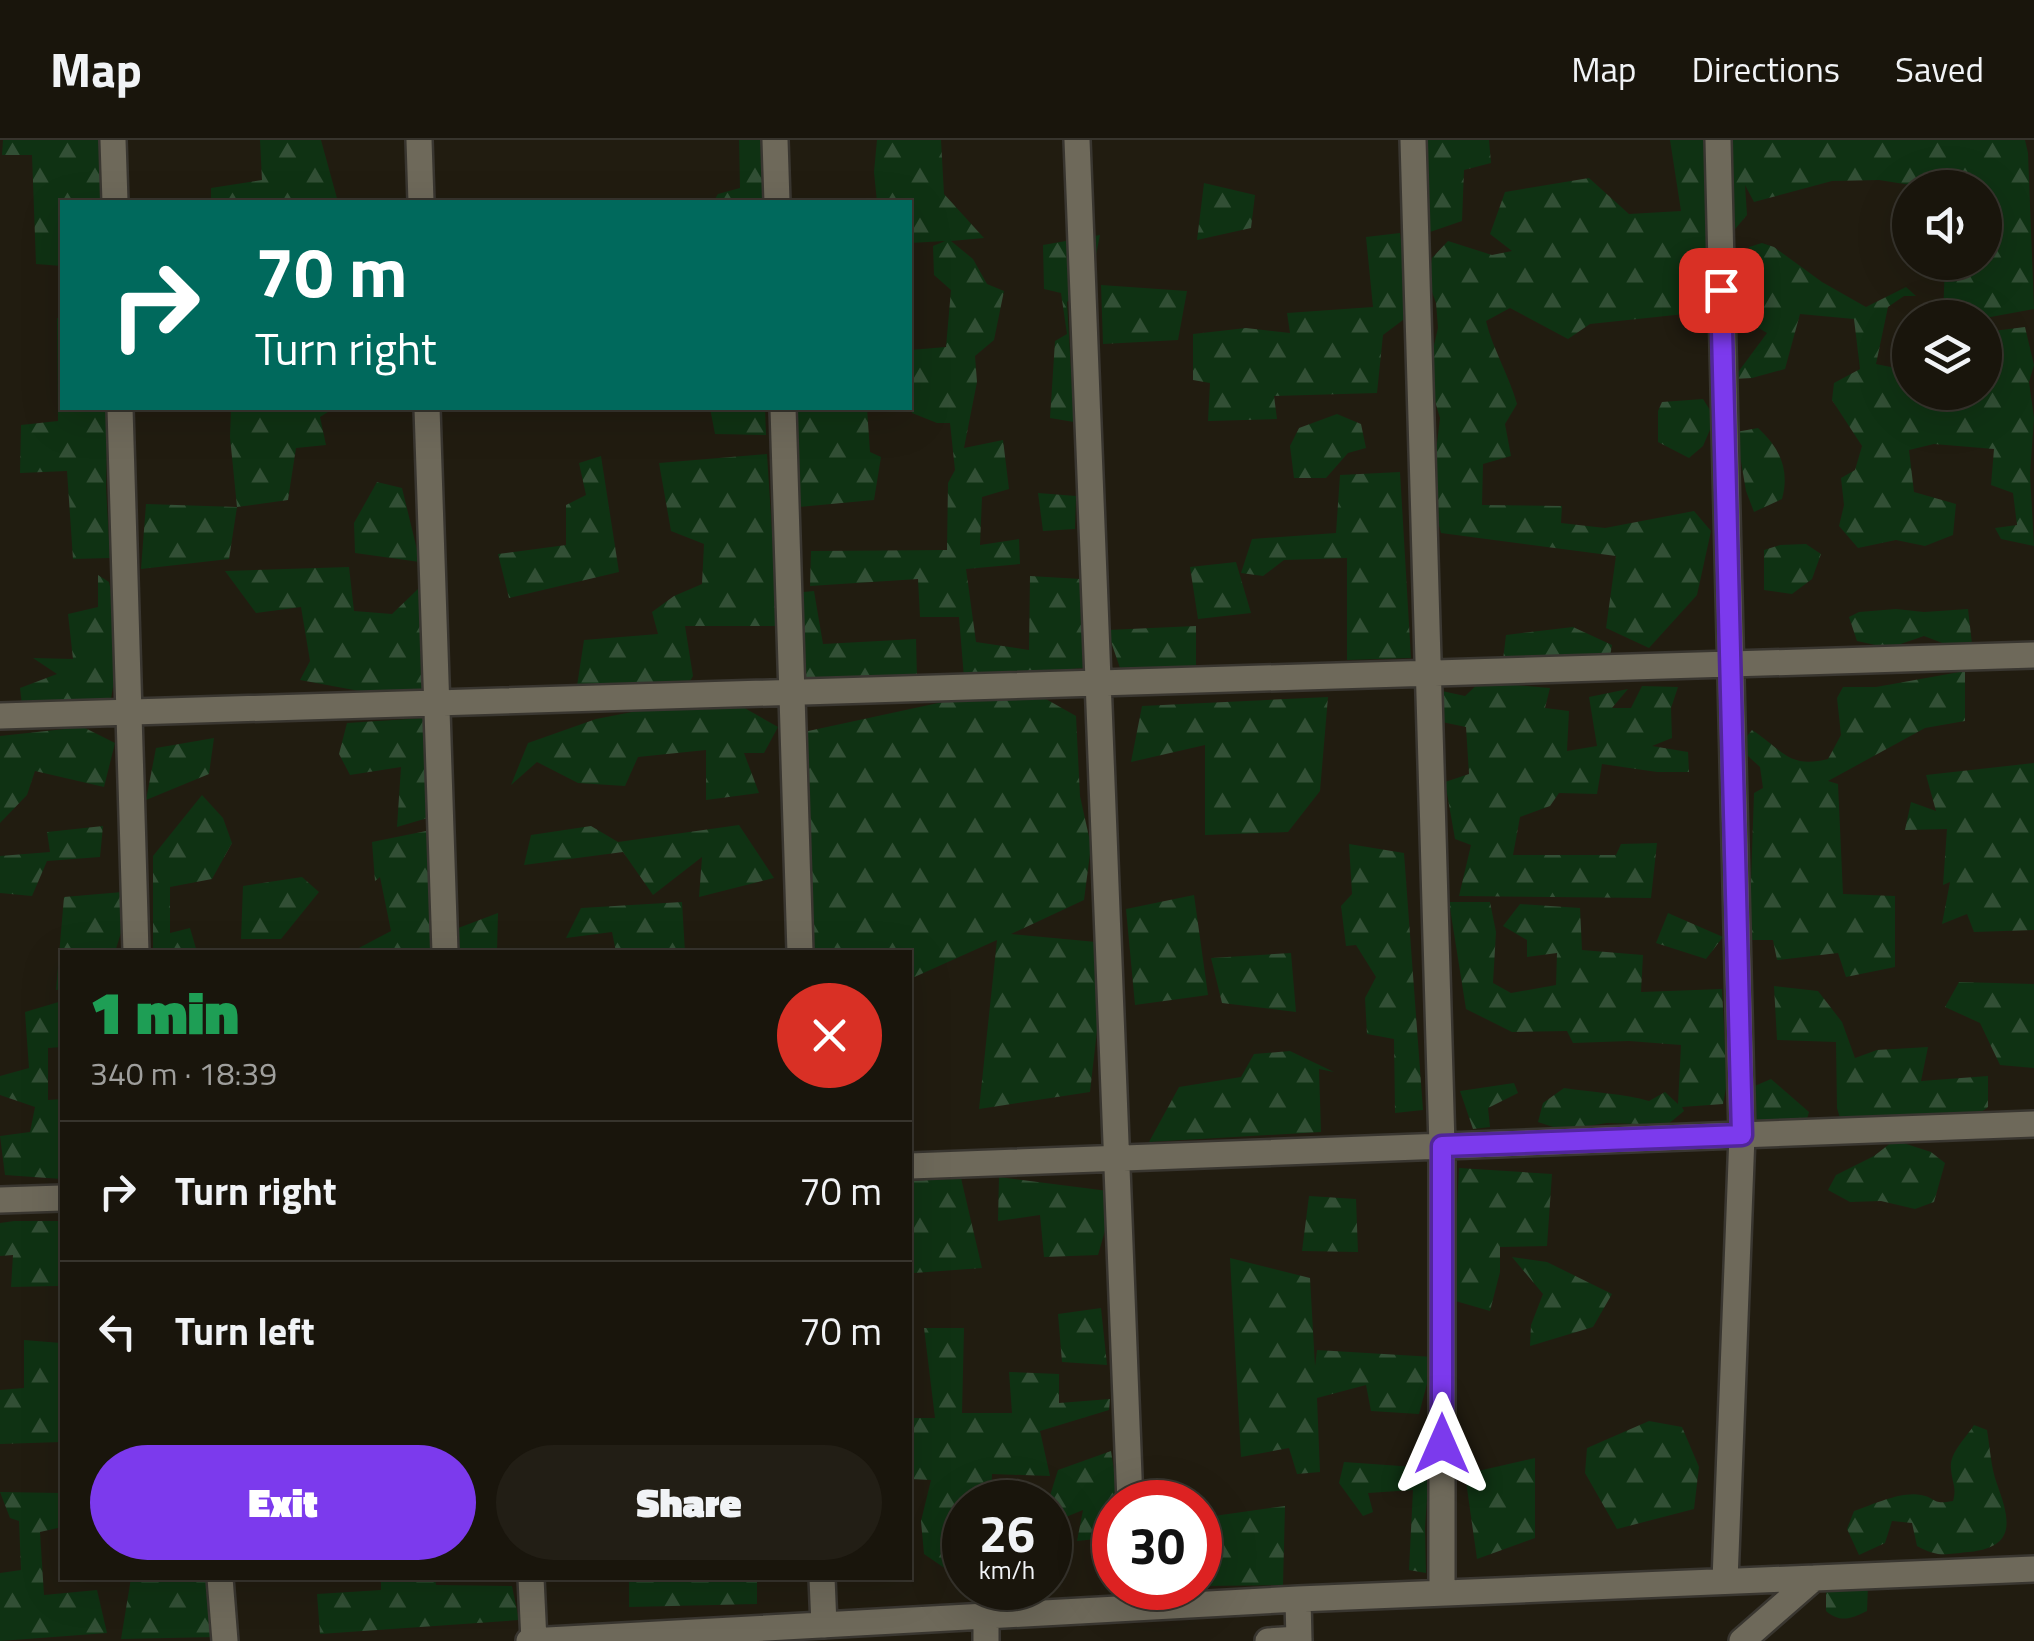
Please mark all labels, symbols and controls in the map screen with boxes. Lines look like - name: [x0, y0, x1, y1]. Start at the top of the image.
- text: Map: [50, 33, 142, 106]
- text: Map: [1571, 42, 1637, 96]
- text: Directions: [1692, 42, 1840, 96]
- text: Saved: [1895, 42, 1984, 96]
- map controls: [1892, 170, 2002, 410]
- button: sound: [1892, 170, 2002, 280]
- text: 70 m: [255, 218, 408, 324]
- icon: right: [90, 240, 220, 370]
- pin: [1679, 248, 1764, 333]
- icon: arrive: [1694, 263, 1749, 318]
- button: layers: [1892, 300, 2002, 410]
- text: Turn right: [255, 314, 437, 382]
- text: 1 min: [90, 966, 239, 1057]
- button: close: [777, 983, 882, 1088]
- text: 340 m · 18:39: [90, 1049, 277, 1097]
- text: Turn right: [175, 1162, 337, 1220]
- text: 70 m: [799, 1162, 882, 1220]
- icon: right: [90, 1164, 145, 1219]
- text: Turn left: [175, 1302, 315, 1360]
- text: 70 m: [799, 1302, 882, 1360]
- icon: left: [90, 1304, 145, 1359]
- position arrow: [1390, 1392, 1494, 1496]
- button: Exit: [90, 1445, 476, 1560]
- button: Share: [496, 1445, 882, 1560]
- speed limit sign: 30: [1092, 1480, 1222, 1610]
- text: 26: [979, 1495, 1035, 1571]
- text: km/h: [979, 1551, 1035, 1589]

